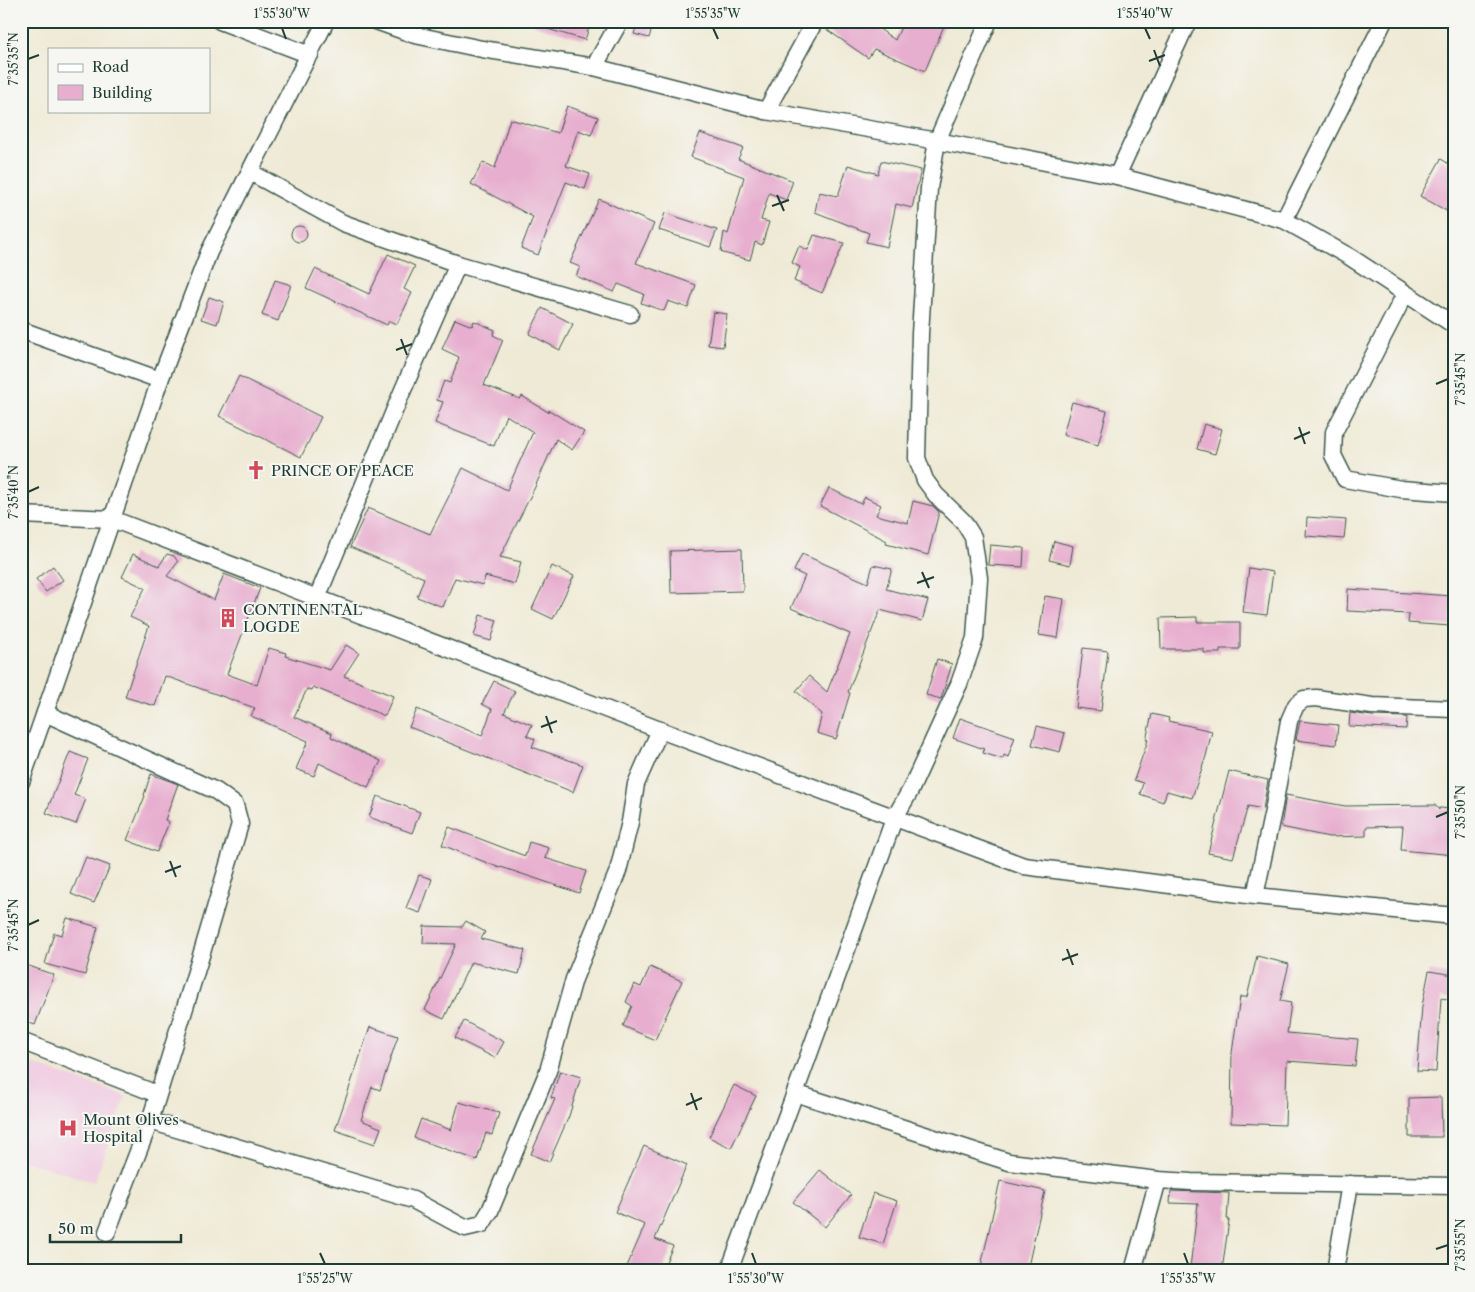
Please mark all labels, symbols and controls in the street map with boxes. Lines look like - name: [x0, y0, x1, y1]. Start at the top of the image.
- text: 1°55'30"W: [254, 6, 311, 21]
- text: 1°55'35"W: [685, 6, 741, 21]
- text: 1°55'40"W: [1117, 6, 1174, 21]
- text: 7°35'35"N: [6, 32, 21, 86]
- legend: [48, 48, 210, 112]
- text: Road: [92, 57, 129, 76]
- text: Building: [92, 83, 152, 102]
- text: 7°35'45"N: [1453, 353, 1468, 405]
- church icon: PRINCE OF PEACE: [245, 459, 267, 481]
- place label: PRINCE OF PEACE: [271, 461, 414, 480]
- text: 7°35'40"N: [6, 465, 21, 519]
- place label: CONTINENTAL LOGDE: [243, 600, 362, 636]
- building icon: CONTINENTAL LOGDE: [217, 607, 239, 629]
- text: 7°35'50"N: [1453, 785, 1468, 839]
- text: 7°35'45"N: [6, 899, 21, 951]
- place label: Mount Olives Hospital: [83, 1110, 179, 1146]
- hospital icon: Mount Olives Hospital: [57, 1117, 79, 1139]
- scale bar: [50, 1212, 181, 1244]
- text: 7°35'55"N: [1453, 1218, 1468, 1271]
- text: 50 m: [58, 1219, 94, 1238]
- text: 1°55'25"W: [297, 1271, 354, 1286]
- text: 1°55'30"W: [728, 1271, 785, 1286]
- text: 1°55'35"W: [1160, 1271, 1216, 1286]

